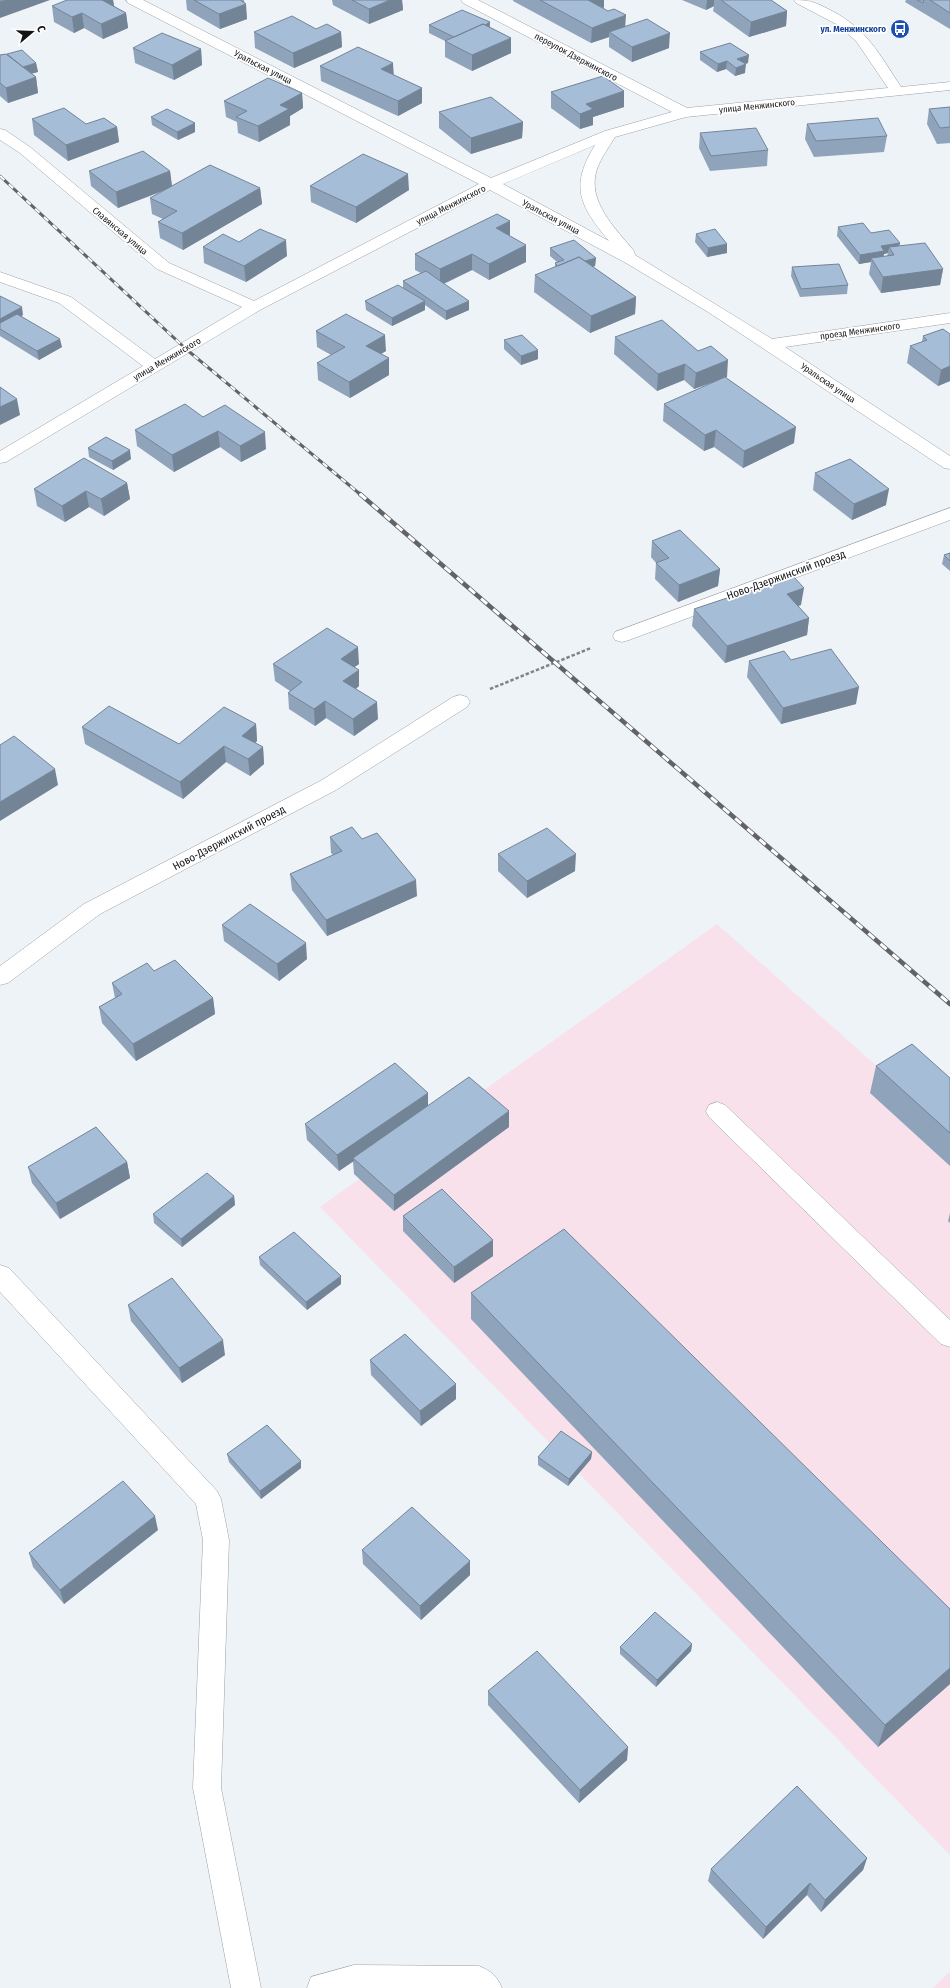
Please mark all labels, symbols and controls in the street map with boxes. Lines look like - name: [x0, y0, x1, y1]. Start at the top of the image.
- north arrow: [12, 12, 52, 52]
- bus stop icon: ул. Менжинского: [889, 18, 911, 40]
- text: С: [34, 24, 48, 34]
- place label: ул. Менжинского: [820, 24, 886, 34]
- street label: переулок Дзержинского: [533, 31, 619, 83]
- street label: Уральская улица: [231, 48, 294, 86]
- street label: улица Менжинского: [718, 97, 796, 115]
- street label: улица Менжинского: [415, 183, 488, 227]
- street label: Уральская улица: [520, 197, 582, 237]
- street label: Славянская улица: [90, 205, 150, 257]
- street label: проезд Менжинского: [819, 320, 901, 342]
- street label: улица Менжинского: [131, 335, 203, 382]
- street label: Уральская улица: [798, 360, 858, 405]
- street label: Ново-Дзержинский проезд: [725, 547, 848, 603]
- street label: Ново-Дзержинский проезд: [170, 803, 288, 873]

